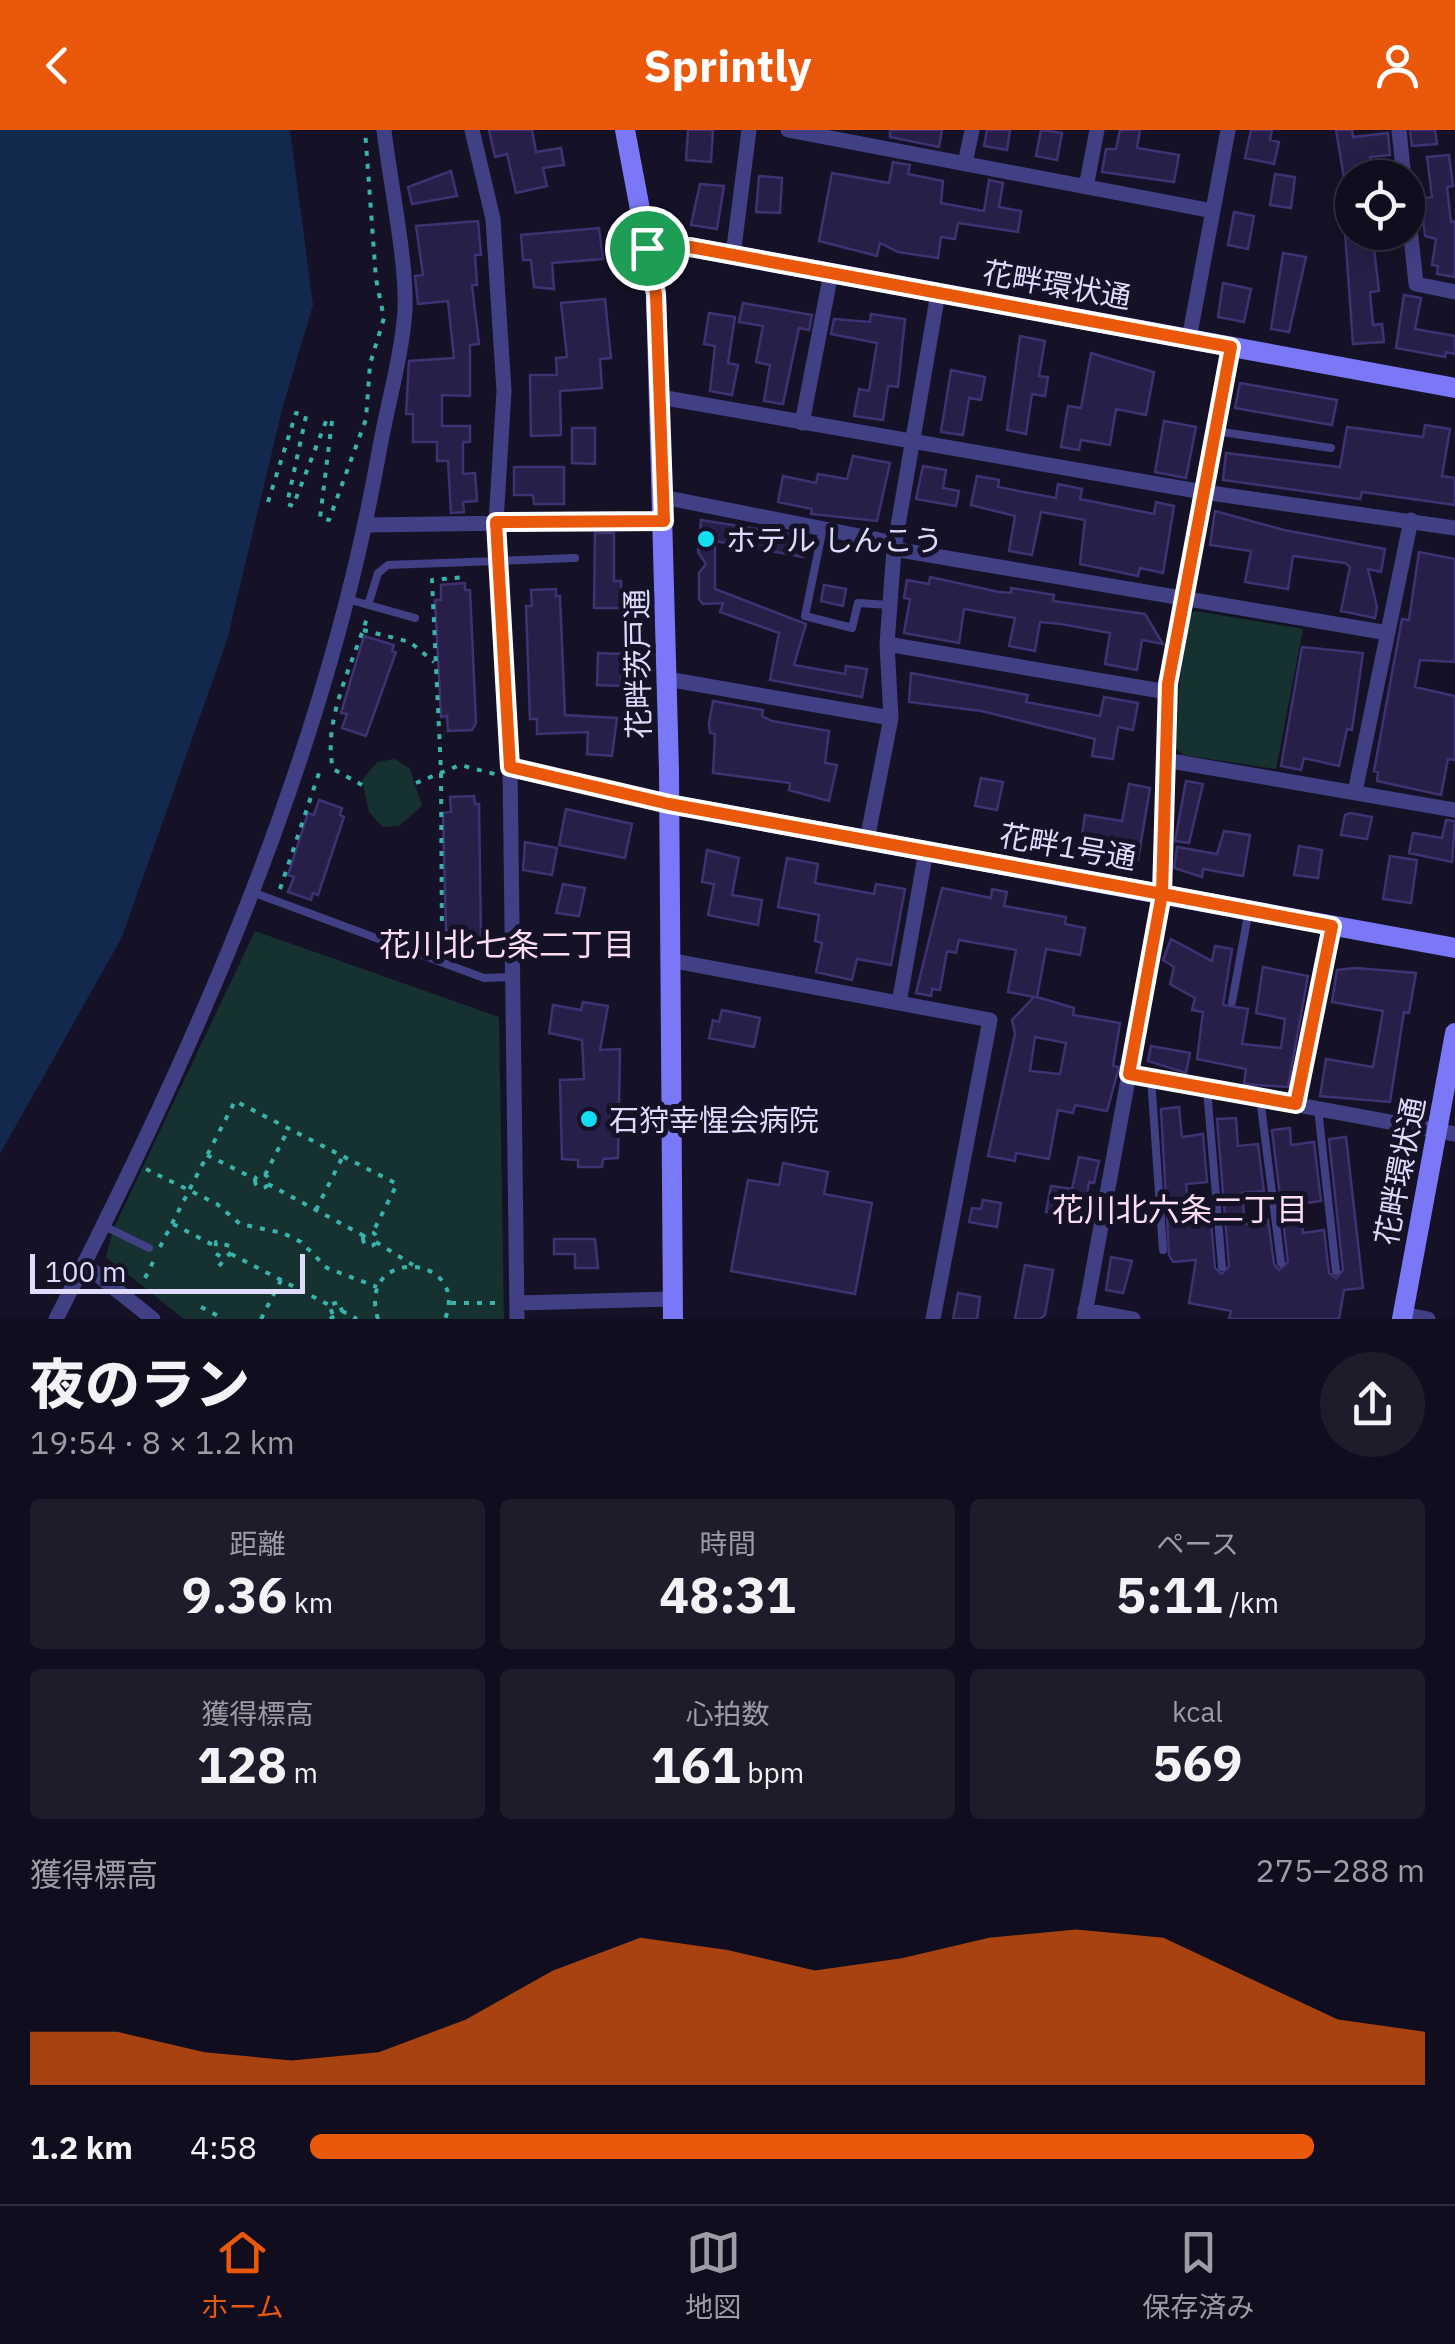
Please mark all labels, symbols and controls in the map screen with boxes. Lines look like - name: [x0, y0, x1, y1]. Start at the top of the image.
- text: Sprintly: [644, 36, 811, 94]
- icon: back: [30, 38, 85, 93]
- icon: person: [1370, 38, 1425, 93]
- map controls: [1335, 160, 1425, 250]
- button: locate: [1335, 160, 1425, 250]
- pin: [605, 206, 690, 291]
- icon: arrive: [620, 221, 675, 276]
- street label: 花畔環状通: [980, 252, 1134, 316]
- place label: ホテル しんこう: [726, 520, 943, 559]
- marker: ホテル しんこう: [695, 528, 717, 550]
- street label: 花畔茨戸通: [616, 589, 658, 739]
- street label: 花畔1号通: [997, 815, 1139, 877]
- district label: 花川北七条二丁目: [379, 923, 635, 965]
- street label: 花畔環状通: [1366, 1094, 1432, 1248]
- place label: 石狩幸惺会病院: [609, 1100, 819, 1139]
- marker: 石狩幸惺会病院: [578, 1108, 600, 1130]
- district label: 花川北六条二丁目: [1052, 1188, 1308, 1230]
- scale bar: [30, 1249, 305, 1294]
- text: 100 m: [45, 1253, 126, 1290]
- text: 夜のラン: [30, 1348, 250, 1419]
- button: share: [1320, 1352, 1425, 1457]
- text: 19:54 · 8 × 1.2 km: [30, 1421, 295, 1463]
- text: 距離: [229, 1525, 286, 1562]
- text: 時間: [699, 1525, 756, 1562]
- text: ペース: [1156, 1525, 1239, 1562]
- text: 9.36: [182, 1562, 287, 1627]
- text: 48:31: [659, 1562, 796, 1627]
- text: 5:11: [1116, 1562, 1222, 1627]
- text: km: [287, 1584, 333, 1621]
- text: /km: [1222, 1584, 1279, 1621]
- text: kcal: [1172, 1693, 1223, 1730]
- text: 獲得標高: [201, 1695, 314, 1732]
- text: 心拍数: [685, 1695, 770, 1732]
- text: 569: [1153, 1730, 1243, 1795]
- text: 128: [197, 1732, 287, 1797]
- text: 161: [651, 1732, 741, 1797]
- text: m: [287, 1754, 318, 1791]
- text: bpm: [741, 1754, 804, 1791]
- text: 275–288 m: [1255, 1849, 1425, 1891]
- text: 獲得標高: [30, 1853, 158, 1895]
- text: 1.2 km: [30, 2126, 133, 2168]
- text: 4:58: [190, 2126, 257, 2168]
- tab: ホーム: [201, 2225, 284, 2325]
- tab: 地図: [685, 2225, 741, 2325]
- tab: 保存済み: [1142, 2225, 1254, 2325]

